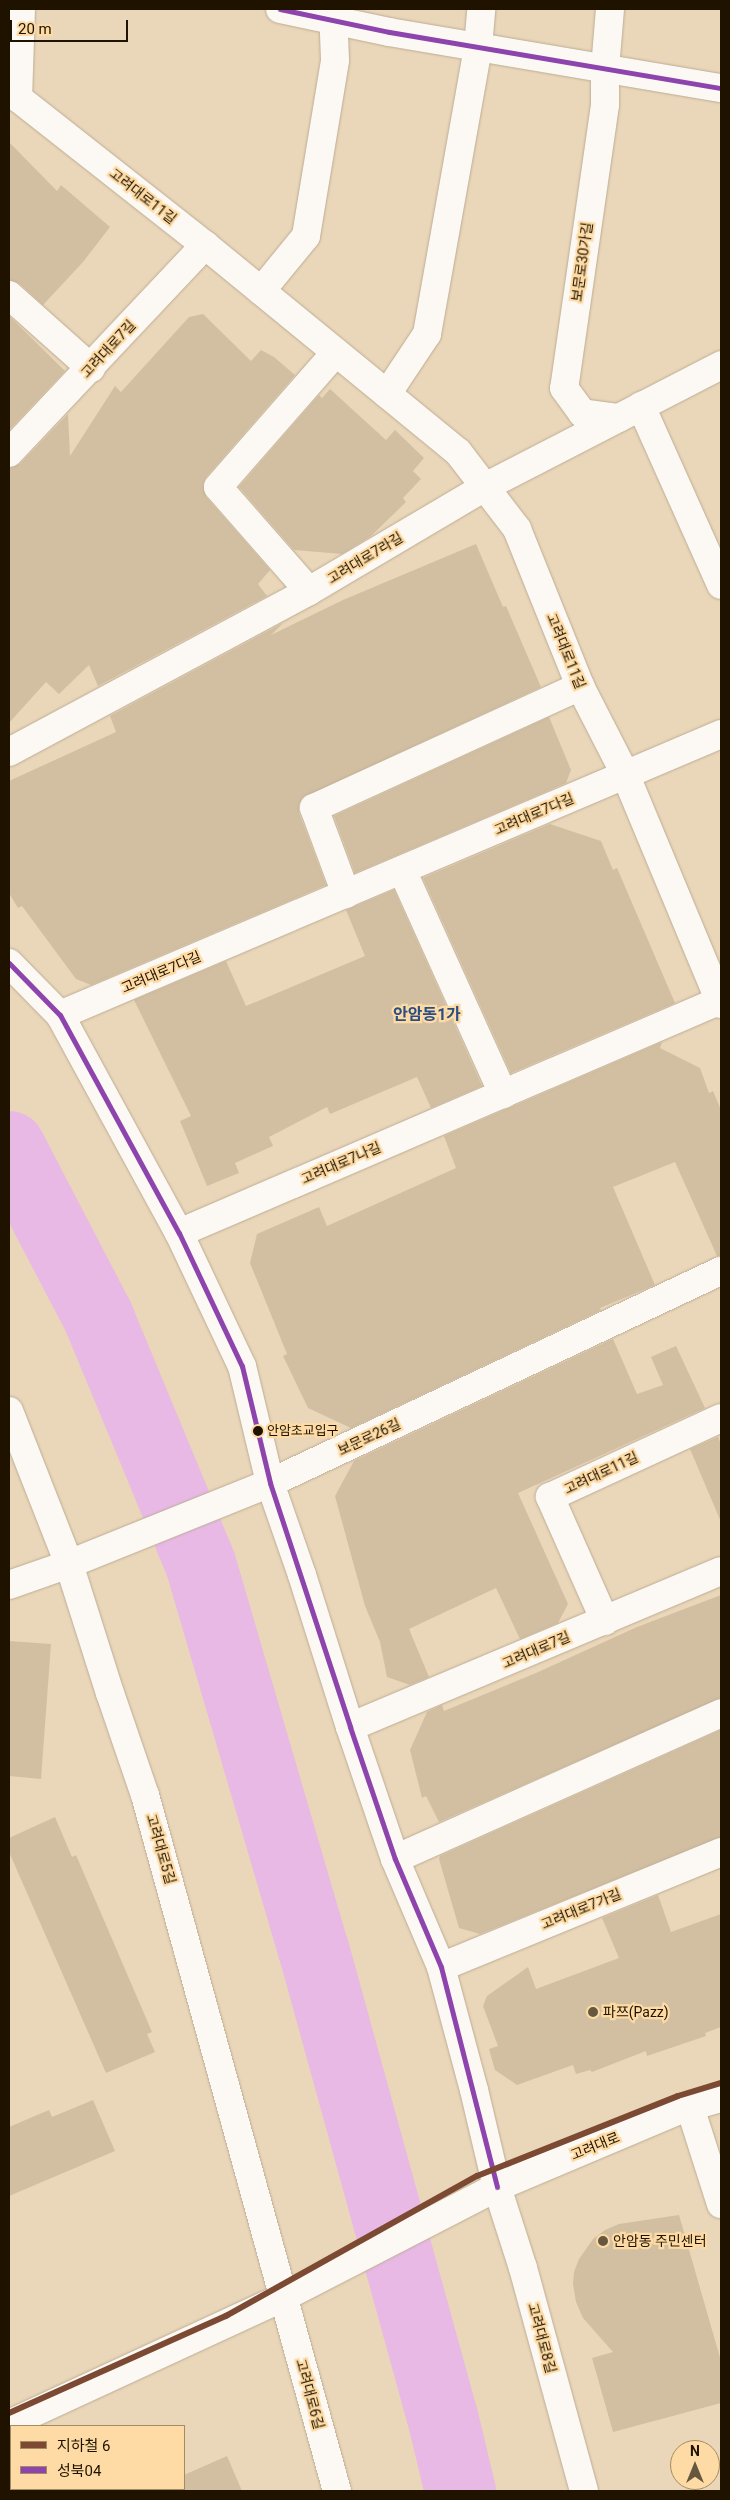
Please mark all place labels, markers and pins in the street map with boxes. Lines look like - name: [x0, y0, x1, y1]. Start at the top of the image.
- place label: 안암초교입구: [267, 1423, 339, 1439]
- marker: 안암초교입구: [253, 1426, 263, 1436]
- place label: 파쯔(Pazz): [603, 2004, 669, 2020]
- marker: 파쯔(Pazz): [587, 2006, 599, 2018]
- place label: 안암동 주민센터: [613, 2233, 707, 2249]
- marker: 안암동 주민센터: [597, 2235, 609, 2247]

